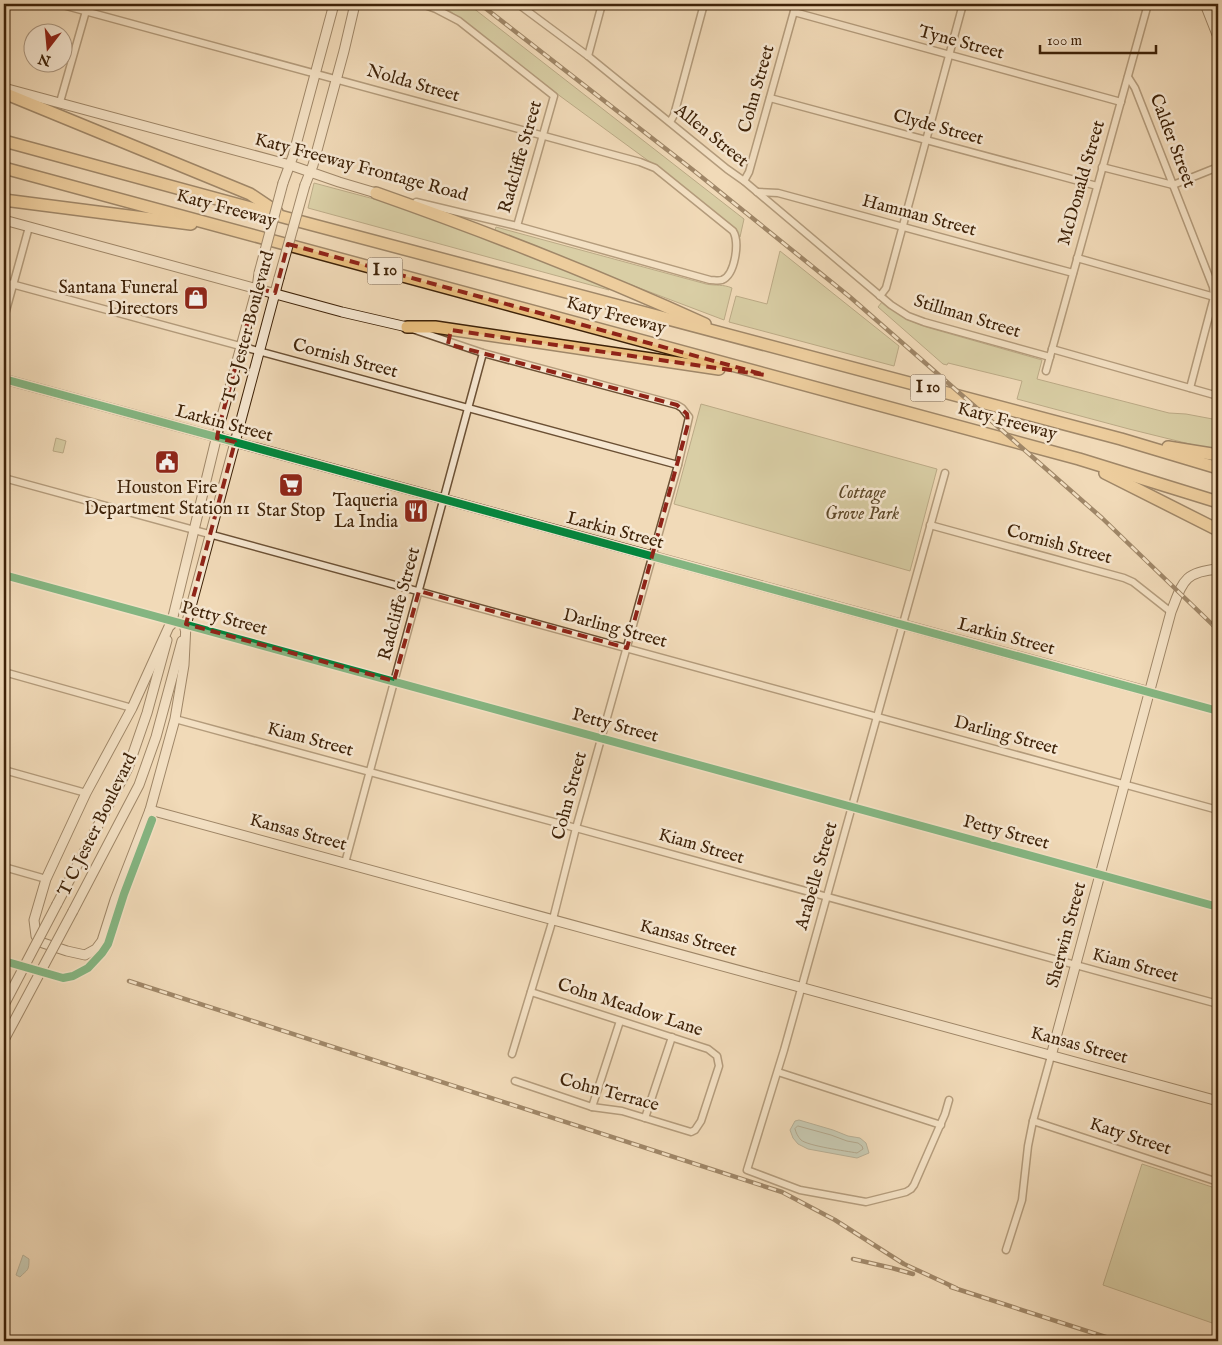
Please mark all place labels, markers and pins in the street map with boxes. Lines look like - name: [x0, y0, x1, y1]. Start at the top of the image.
- place label: Santana Funeral Directors: [58, 277, 178, 321]
- shop icon: Santana Funeral Directors: [183, 285, 209, 311]
- public building icon: Houston Fire Department Station 11: [154, 449, 180, 475]
- supermarket icon: Star Stop: [278, 472, 304, 498]
- place label: Houston Fire Department Station 11: [84, 477, 250, 521]
- place label: Taqueria La India: [333, 490, 398, 534]
- restaurant icon: Taqueria La India: [403, 498, 429, 524]
- place label: Star Stop: [257, 500, 326, 523]

